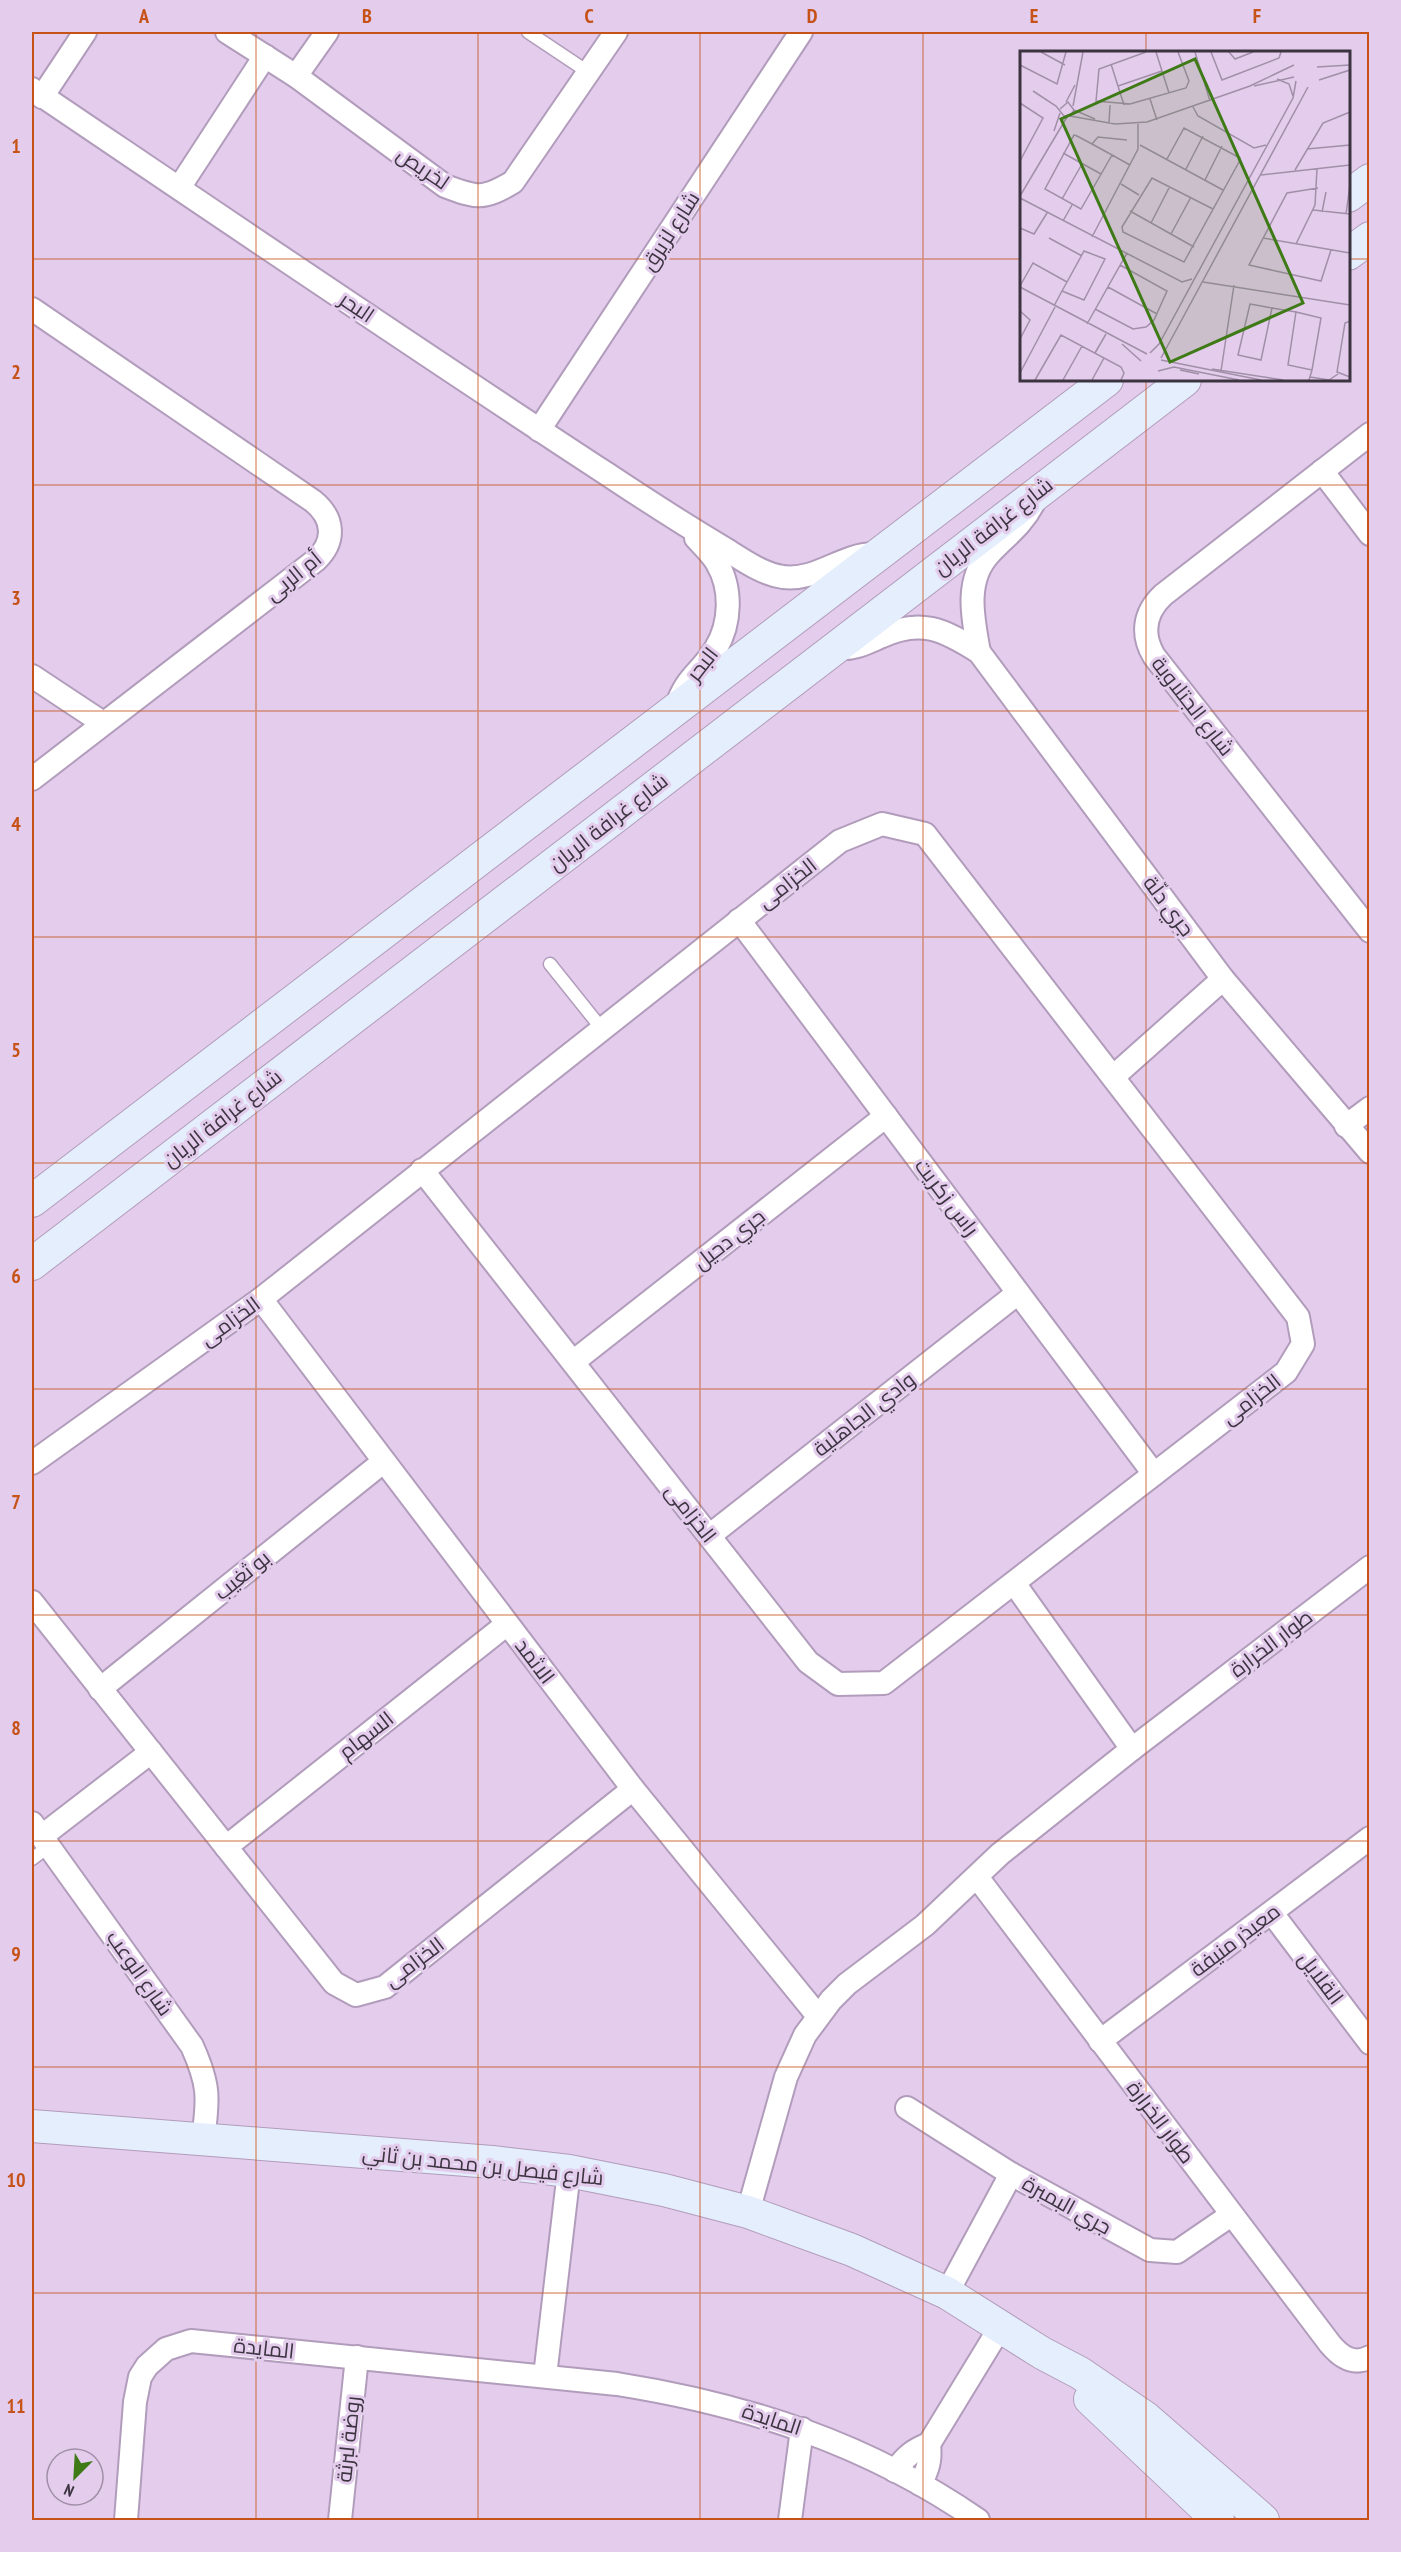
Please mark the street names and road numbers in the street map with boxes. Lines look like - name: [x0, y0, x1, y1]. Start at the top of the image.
- street label: لخريص: [392, 141, 454, 195]
- street label: شارع لزيرق: [634, 186, 706, 276]
- street label: البحر: [333, 285, 380, 328]
- street label: شارع غرافة الريان: [928, 471, 1059, 582]
- street label: أم الربى: [259, 545, 327, 608]
- street label: البحر: [679, 641, 724, 688]
- street label: شارع الجتلاوية: [1145, 651, 1240, 762]
- street label: شارع غرافة الريان: [543, 767, 674, 878]
- street label: الخزامى: [752, 851, 822, 915]
- street label: جري دلّة: [1135, 870, 1201, 944]
- street label: شارع غرافة الريان: [157, 1063, 288, 1174]
- street label: راس زكريت: [909, 1153, 985, 1241]
- street label: جري دحيل: [688, 1203, 772, 1278]
- street label: الخزامى: [195, 1290, 265, 1352]
- street label: وادي الجاهلية: [808, 1366, 922, 1465]
- street label: الخزامى: [1216, 1367, 1286, 1431]
- street label: الخزامى: [659, 1478, 723, 1548]
- street label: بو ثغيب: [208, 1544, 276, 1606]
- street label: طوار الخرارة: [1224, 1603, 1318, 1683]
- street label: الاثمد: [509, 1633, 561, 1689]
- street label: السهام: [333, 1705, 400, 1766]
- street label: معيذر منيفة: [1185, 1897, 1285, 1983]
- street label: شارع الوعب: [100, 1925, 179, 2022]
- street label: الخزامى: [379, 1931, 449, 1993]
- street label: القلايل: [1292, 1946, 1350, 2010]
- street label: طوار الخرارة: [1121, 2075, 1201, 2169]
- street label: شارع فيصل بن محمد بن ثاني: [361, 2139, 605, 2194]
- street label: جري البمبرة: [1016, 2170, 1116, 2243]
- street label: المايدة: [232, 2331, 296, 2365]
- street label: روضة لبرثة: [330, 2394, 366, 2484]
- street label: المايدة: [739, 2397, 805, 2441]

